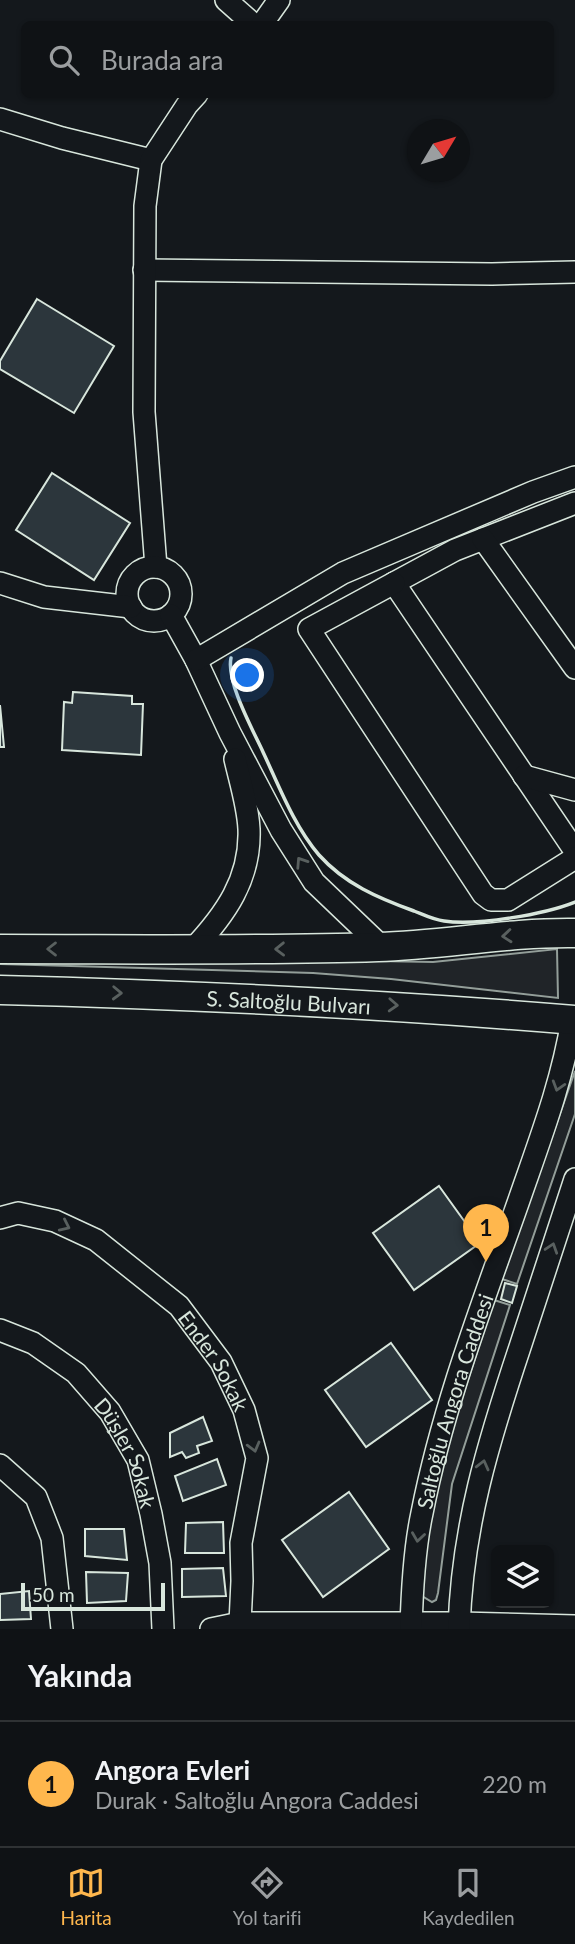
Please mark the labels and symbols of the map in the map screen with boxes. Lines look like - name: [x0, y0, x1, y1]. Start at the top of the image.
- north arrow: [407, 119, 470, 182]
- your location: [230, 658, 264, 692]
- one-way arrow: [297, 857, 310, 870]
- one-way arrow: [501, 928, 513, 943]
- one-way arrow: [47, 941, 57, 957]
- one-way arrow: [274, 941, 285, 956]
- street label: S. Saltoğlu Bulvarı: [206, 985, 372, 1018]
- one-way arrow: [112, 986, 123, 1001]
- one-way arrow: [388, 998, 399, 1013]
- one-way arrow: [551, 1080, 566, 1092]
- pin: 1: [463, 1204, 509, 1262]
- one-way arrow: [58, 1218, 71, 1232]
- one-way arrow: [544, 1243, 558, 1255]
- street label: Saltoğlu Angora Caddesi: [411, 1290, 497, 1511]
- street label: Ender Sokak: [174, 1305, 255, 1415]
- street label: Düşler Sokak: [90, 1392, 162, 1511]
- one-way arrow: [245, 1441, 260, 1453]
- one-way arrow: [475, 1459, 489, 1471]
- one-way arrow: [411, 1531, 426, 1543]
- scale bar: [21, 1580, 164, 1612]

